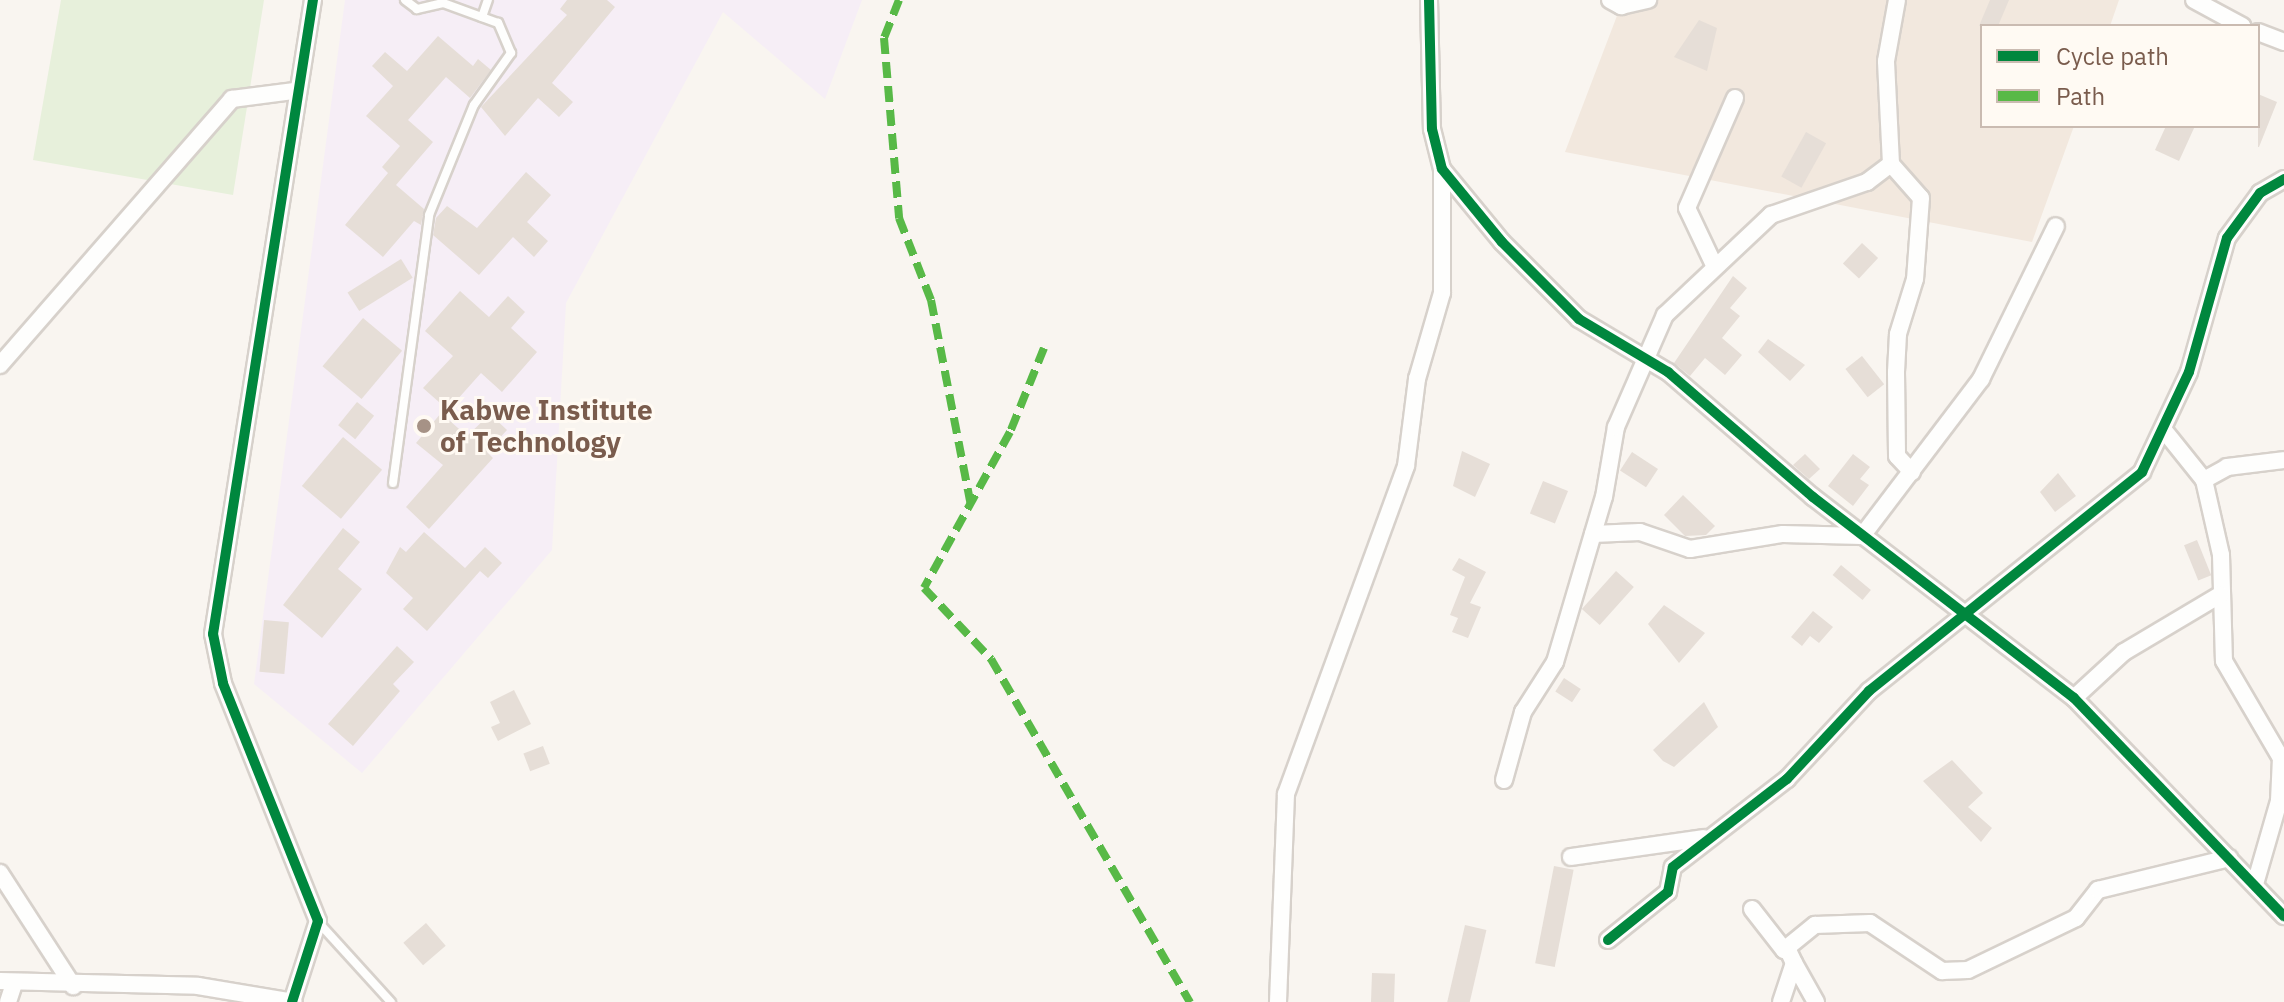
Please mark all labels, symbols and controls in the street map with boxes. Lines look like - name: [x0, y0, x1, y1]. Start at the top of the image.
- legend: [1980, 24, 2260, 128]
- text: Cycle path: [2056, 40, 2169, 72]
- text: Path: [2056, 80, 2105, 112]
- place label: Kabwe Institute of Technology: [440, 393, 653, 459]
- marker: Kabwe Institute of Technology: [415, 417, 433, 435]

